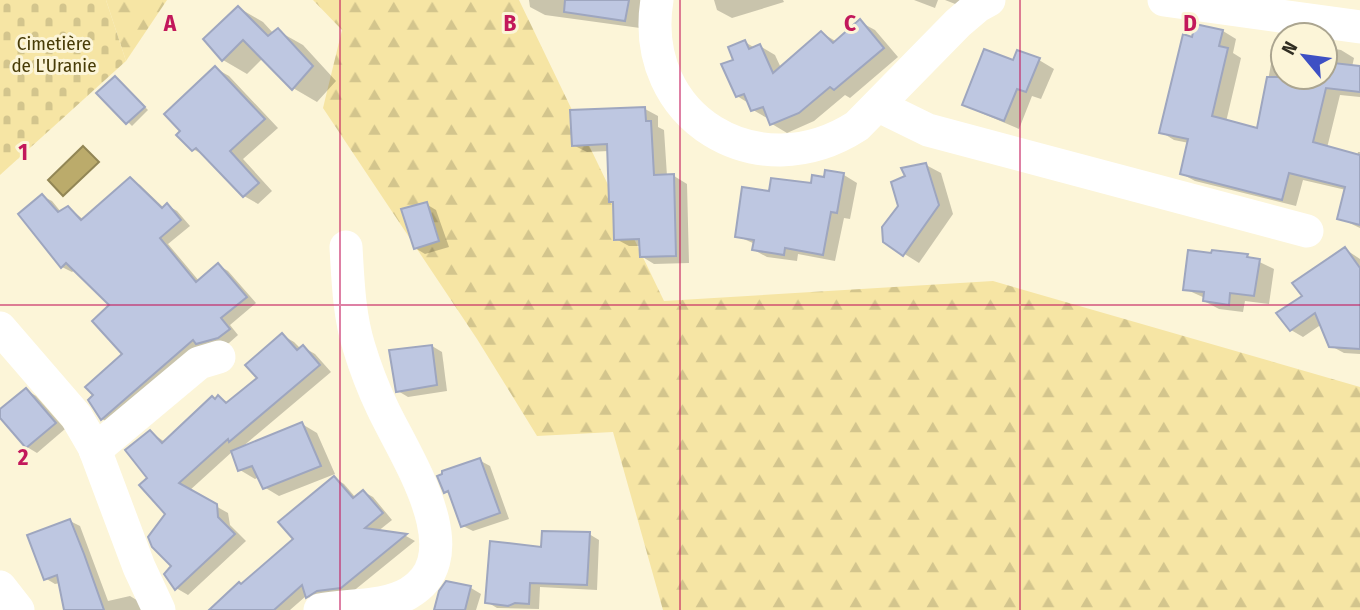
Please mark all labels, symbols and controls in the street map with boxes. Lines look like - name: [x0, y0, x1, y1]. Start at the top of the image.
- text: A: [163, 9, 177, 37]
- text: B: [504, 9, 517, 37]
- text: C: [844, 9, 856, 37]
- text: D: [1183, 9, 1197, 37]
- north arrow: [1269, 21, 1339, 91]
- park label: Cimetière de L'Uranie: [11, 32, 97, 77]
- text: N: [1277, 37, 1302, 59]
- text: 1: [18, 138, 28, 166]
- text: 2: [17, 443, 29, 471]

